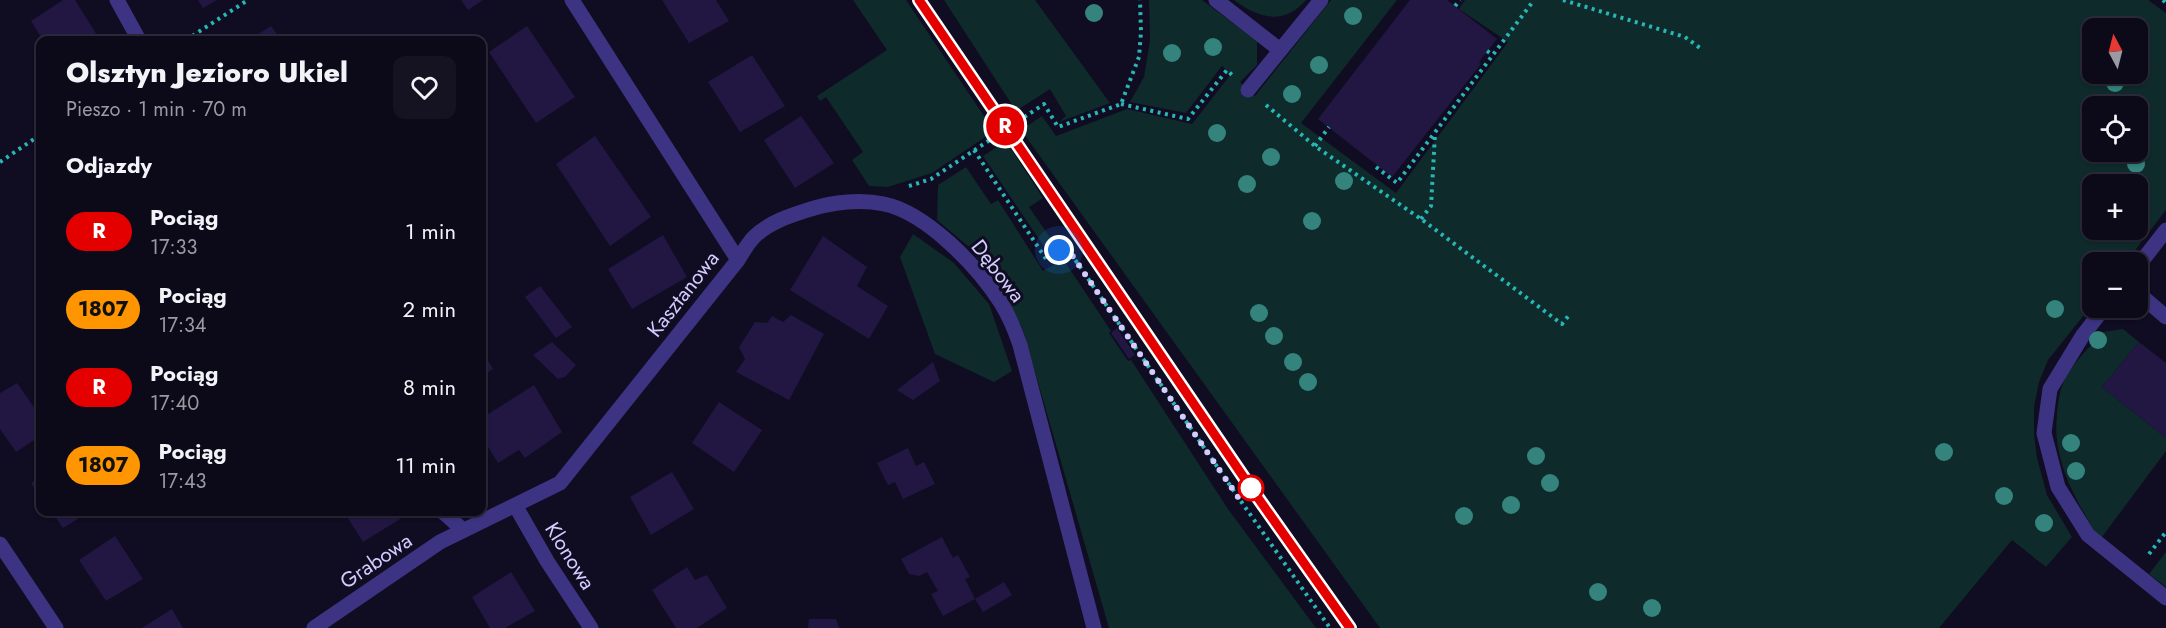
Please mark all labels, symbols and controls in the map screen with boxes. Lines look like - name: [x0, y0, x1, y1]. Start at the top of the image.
- north arrow: [2082, 18, 2148, 84]
- map controls: [2082, 18, 2148, 318]
- text: Olsztyn Jezioro Ukiel: [66, 52, 348, 93]
- button: heart: [393, 56, 456, 119]
- text: Pieszo · 1 min · 70 m: [66, 95, 247, 124]
- button: locate: [2082, 96, 2148, 162]
- line badge: R: [986, 106, 1024, 146]
- text: R: [998, 111, 1012, 141]
- text: Odjazdy: [66, 149, 152, 181]
- button: +: [2082, 174, 2148, 240]
- text: Pociąg: [150, 201, 218, 233]
- text: 1 min: [405, 215, 456, 247]
- text: R: [92, 216, 106, 246]
- text: 17:33: [150, 233, 197, 262]
- street label: Dębowa: [964, 233, 1032, 309]
- your location: [1044, 235, 1074, 265]
- street label: Kasztanowa: [640, 245, 726, 343]
- button: −: [2082, 252, 2148, 318]
- text: Pociąg: [158, 279, 227, 311]
- text: 2 min: [402, 293, 456, 325]
- text: 1807: [78, 294, 128, 324]
- text: 17:34: [158, 311, 207, 340]
- text: Pociąg: [150, 357, 218, 389]
- text: 8 min: [403, 371, 456, 403]
- text: R: [92, 372, 106, 402]
- text: 17:40: [150, 389, 199, 418]
- text: Pociąg: [158, 435, 227, 467]
- text: 11 min: [395, 449, 456, 481]
- text: 1807: [78, 450, 128, 480]
- text: 17:43: [158, 467, 207, 496]
- unlabelled marker: [1238, 475, 1264, 501]
- street label: Klonowa: [537, 516, 603, 596]
- street label: Grabowa: [334, 526, 418, 596]

